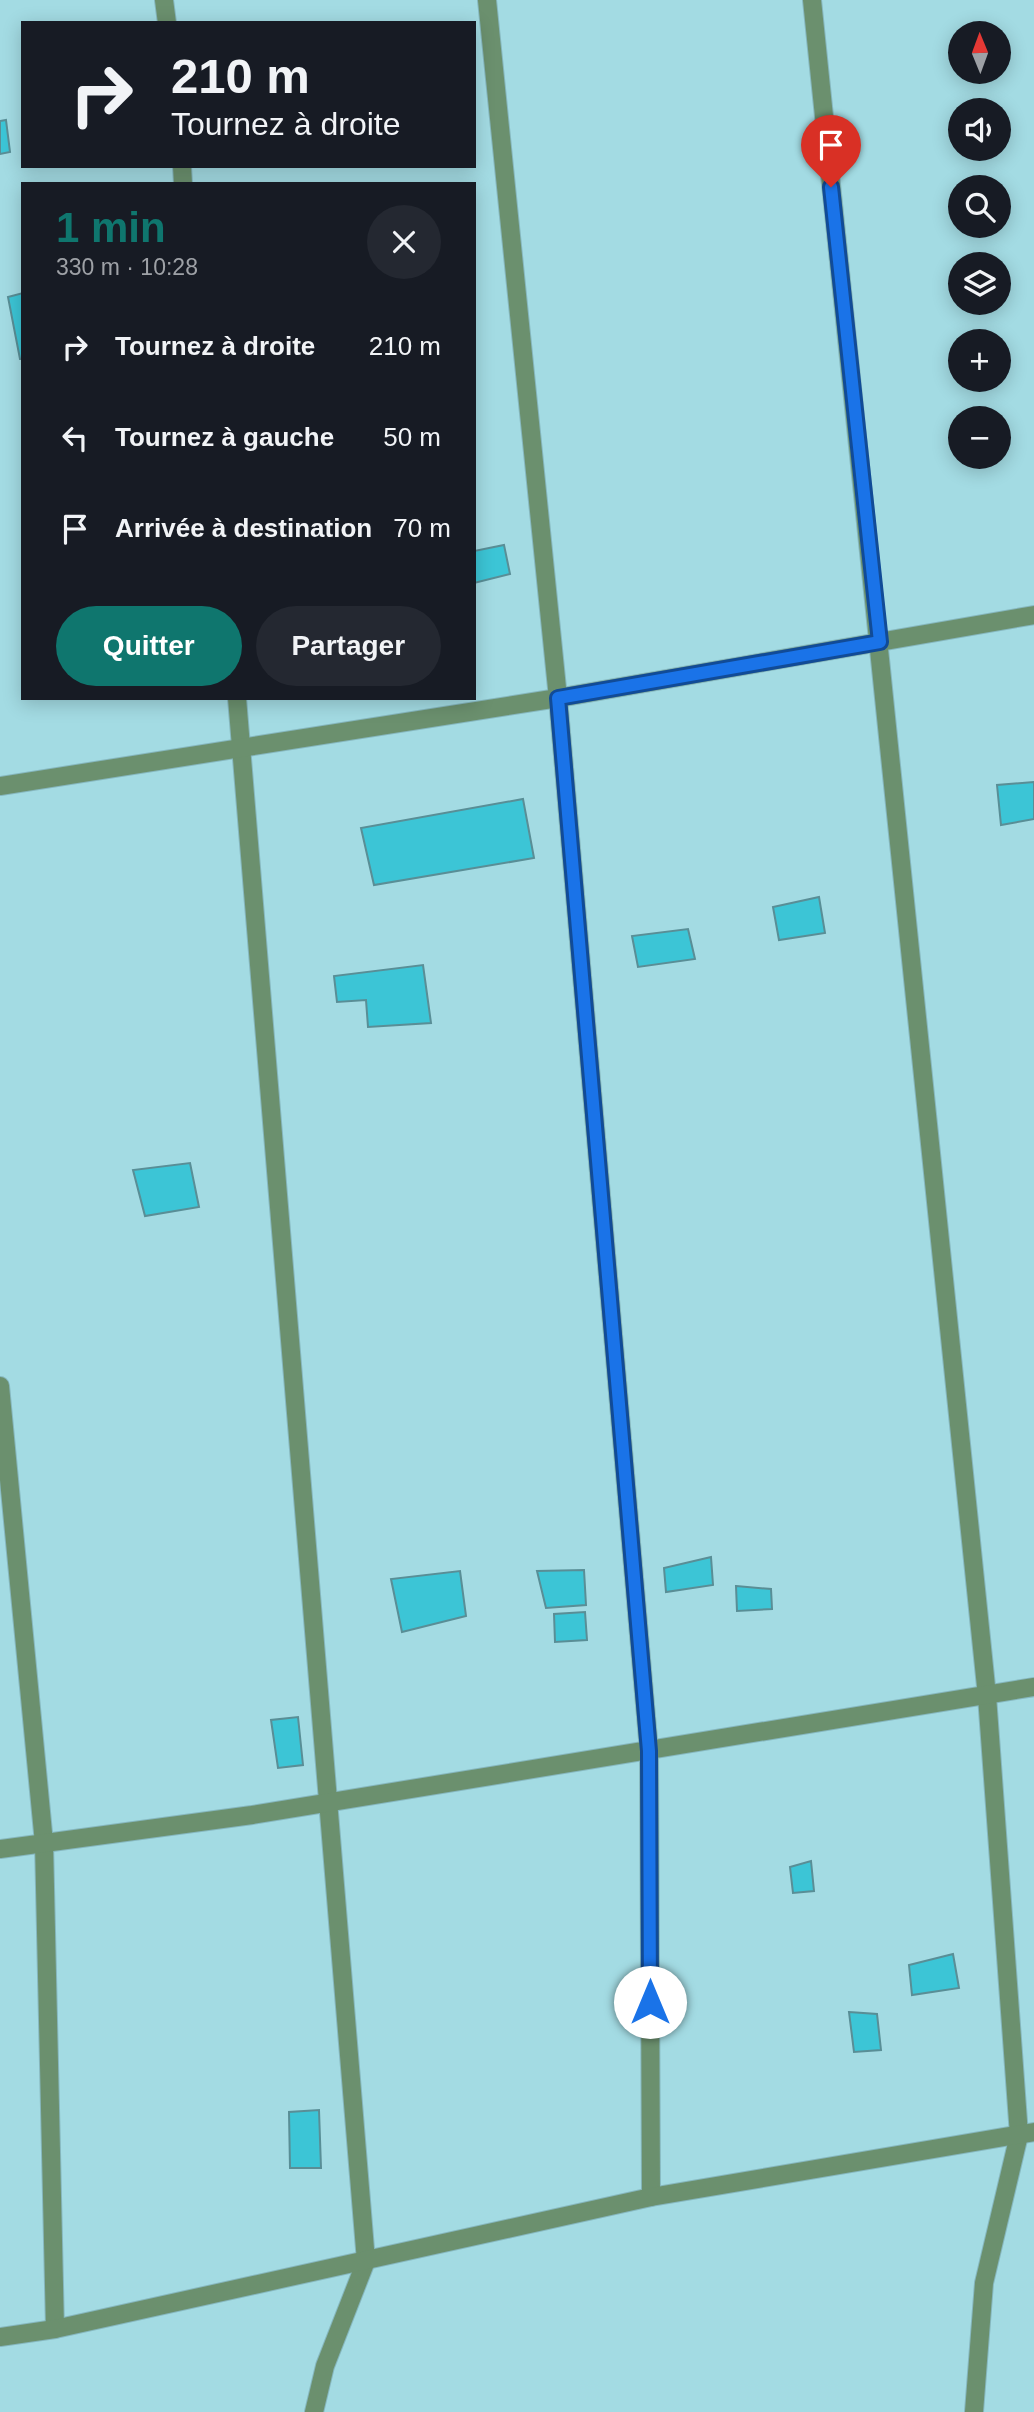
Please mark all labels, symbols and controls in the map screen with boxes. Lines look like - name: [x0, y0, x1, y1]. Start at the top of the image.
- north arrow: [948, 21, 1012, 84]
- map controls: [948, 21, 1011, 469]
- icon: right: [56, 49, 147, 140]
- text: 210 m: [171, 49, 310, 103]
- button: sound: [948, 98, 1011, 161]
- text: Tournez à droite: [171, 106, 400, 142]
- pin: [801, 115, 861, 187]
- icon: arrive: [812, 126, 850, 164]
- button: search: [948, 175, 1011, 238]
- text: 1 min: [56, 204, 166, 251]
- button: close: [367, 205, 441, 279]
- button: layers: [948, 252, 1011, 315]
- text: 330 m · 10:28: [56, 254, 198, 280]
- icon: right: [56, 328, 94, 366]
- button: +: [948, 329, 1011, 392]
- text: Tournez à droite: [115, 331, 315, 361]
- text: 210 m: [369, 331, 441, 361]
- button: −: [948, 406, 1011, 469]
- icon: left: [56, 419, 94, 457]
- text: Tournez à gauche: [115, 422, 334, 452]
- text: 50 m: [383, 422, 441, 452]
- icon: arrive: [56, 510, 94, 548]
- text: Arrivée à destination: [115, 513, 372, 543]
- text: 70 m: [393, 513, 451, 543]
- button: Quitter: [56, 606, 242, 686]
- button: Partager: [256, 606, 441, 686]
- position arrow: [613, 1965, 687, 2039]

